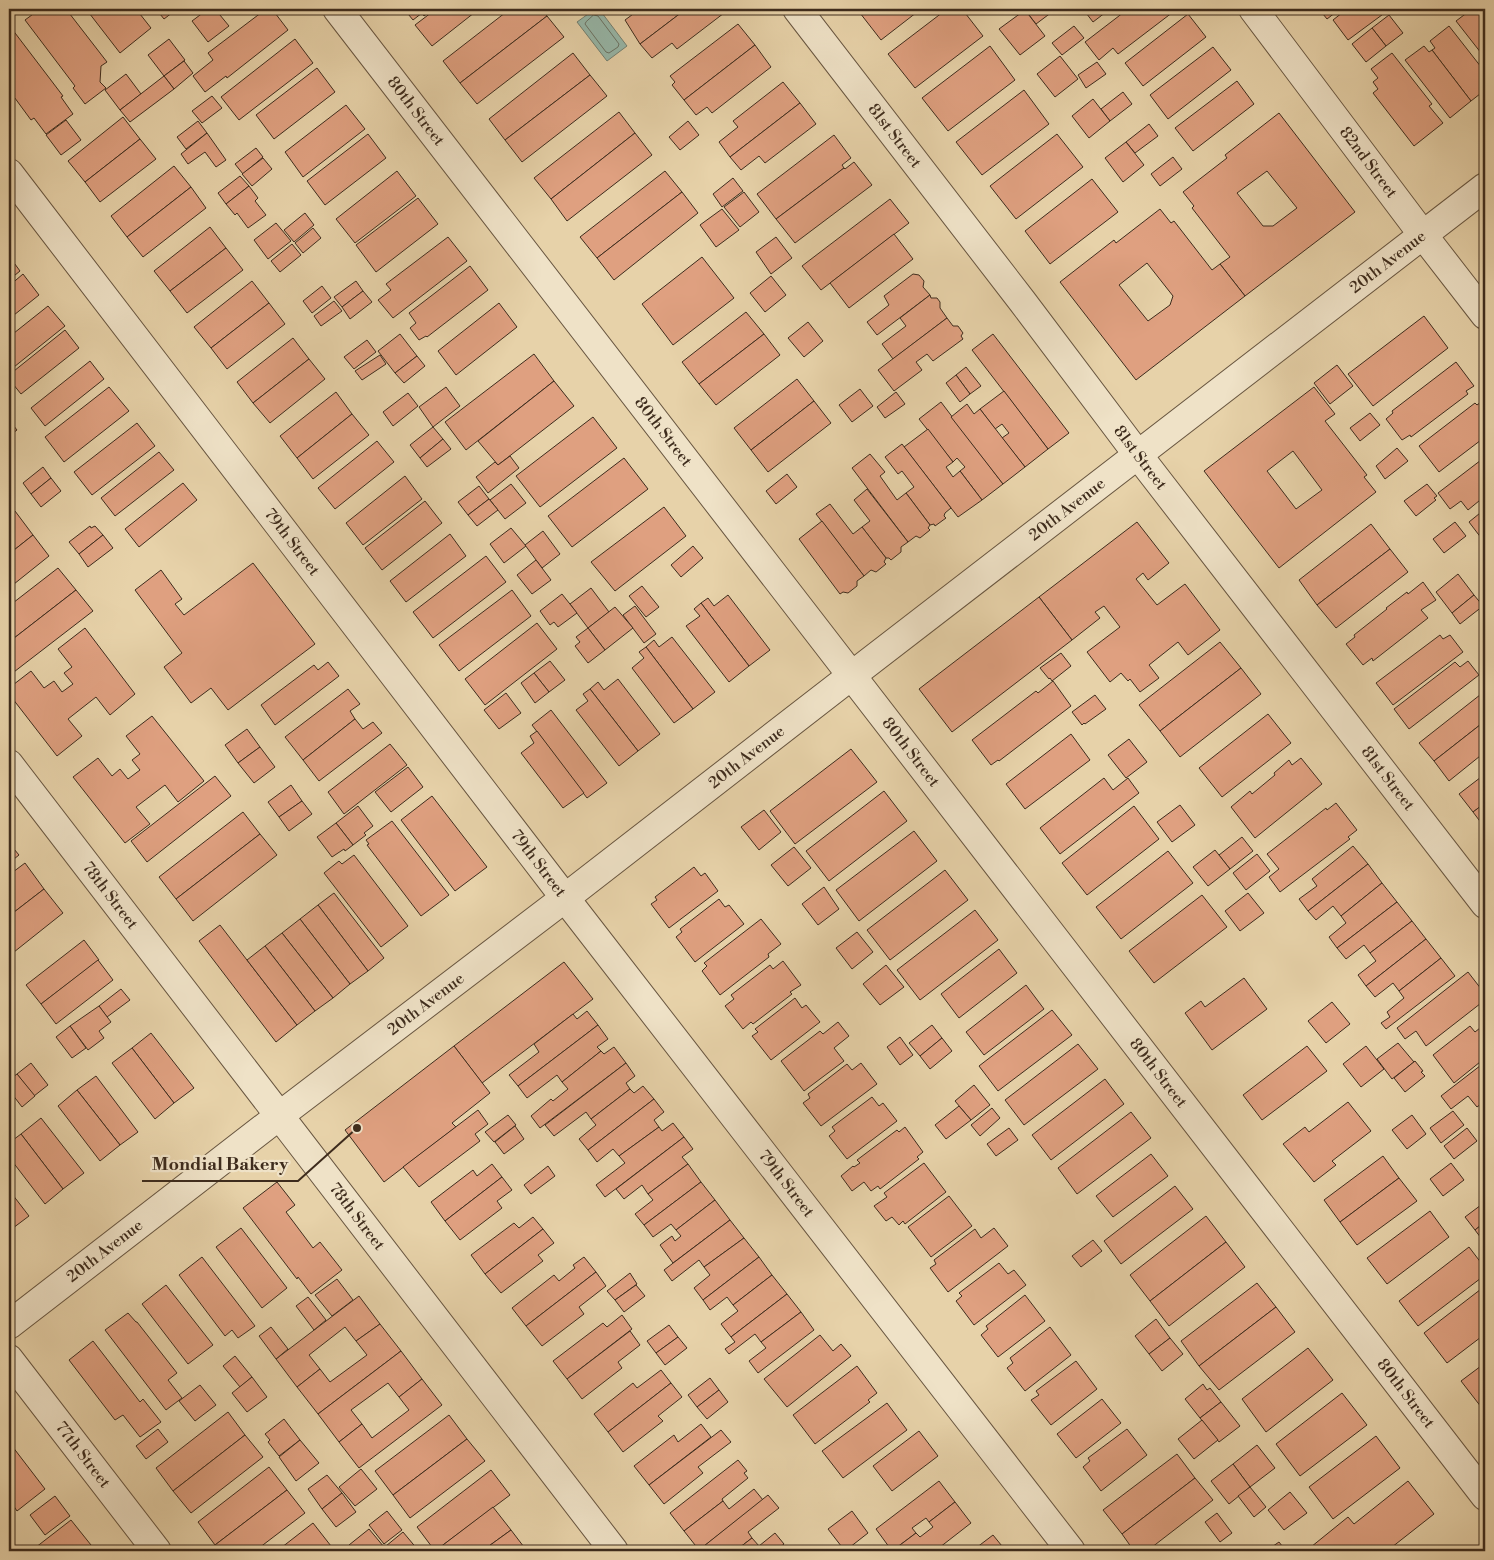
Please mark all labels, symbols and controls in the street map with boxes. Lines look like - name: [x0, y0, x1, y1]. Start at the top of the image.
- street label: 80th Street: [383, 72, 449, 150]
- street label: 81st Street: [864, 100, 926, 172]
- street label: 82nd Street: [1335, 123, 1402, 202]
- street label: 20th Avenue: [1346, 226, 1430, 298]
- street label: 80th Street: [630, 393, 697, 471]
- street label: 81st Street: [1109, 421, 1172, 494]
- street label: 20th Avenue: [1025, 474, 1109, 545]
- street label: 79th Street: [260, 504, 324, 580]
- street label: 80th Street: [878, 713, 944, 791]
- street label: 20th Avenue: [704, 721, 789, 793]
- street label: 81st Street: [1357, 742, 1419, 815]
- street label: 79th Street: [506, 826, 571, 901]
- street label: 78th Street: [78, 858, 143, 934]
- street label: 20th Avenue: [383, 969, 468, 1040]
- street label: 80th Street: [1125, 1034, 1192, 1112]
- street label: 79th Street: [754, 1146, 819, 1222]
- callout: Mondial Bakery: [142, 1148, 298, 1181]
- text: Mondial Bakery: [152, 1153, 289, 1176]
- street label: 78th Street: [325, 1179, 389, 1255]
- street label: 20th Avenue: [62, 1215, 147, 1287]
- street label: 80th Street: [1373, 1355, 1439, 1433]
- street label: 77th Street: [51, 1418, 115, 1492]

